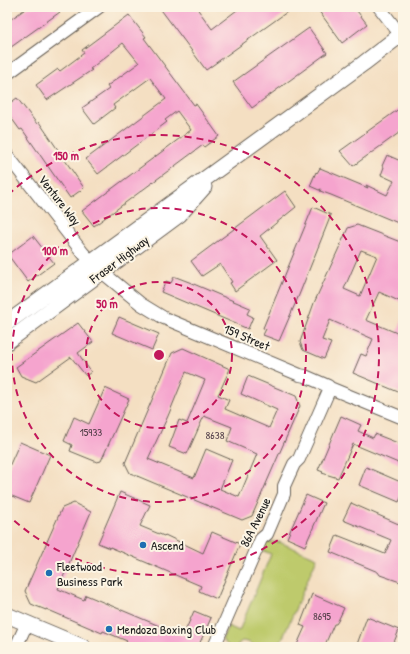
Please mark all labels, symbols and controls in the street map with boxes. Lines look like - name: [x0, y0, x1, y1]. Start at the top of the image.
- text: 150 m: [53, 147, 79, 164]
- street label: Venture Way: [34, 171, 86, 229]
- street label: Fraser Highway: [85, 230, 153, 288]
- text: 100 m: [42, 242, 68, 259]
- text: 50 m: [96, 295, 118, 312]
- street label: 159 Street: [221, 319, 273, 355]
- centre of rings: [152, 348, 166, 362]
- house number: 15933: [80, 425, 102, 439]
- house number: 8638: [206, 428, 225, 442]
- street label: 86A Avenue: [235, 494, 275, 550]
- place label: Ascend: [151, 536, 184, 554]
- marker: Ascend: [138, 540, 148, 550]
- place label: Fleetwood Business Park: [56, 557, 123, 590]
- marker: Fleetwood Business Park: [44, 568, 54, 578]
- house number: 8695: [313, 609, 331, 623]
- place label: Mendoza Boxing Club: [117, 620, 216, 638]
- marker: Mendoza Boxing Club: [104, 624, 114, 634]

